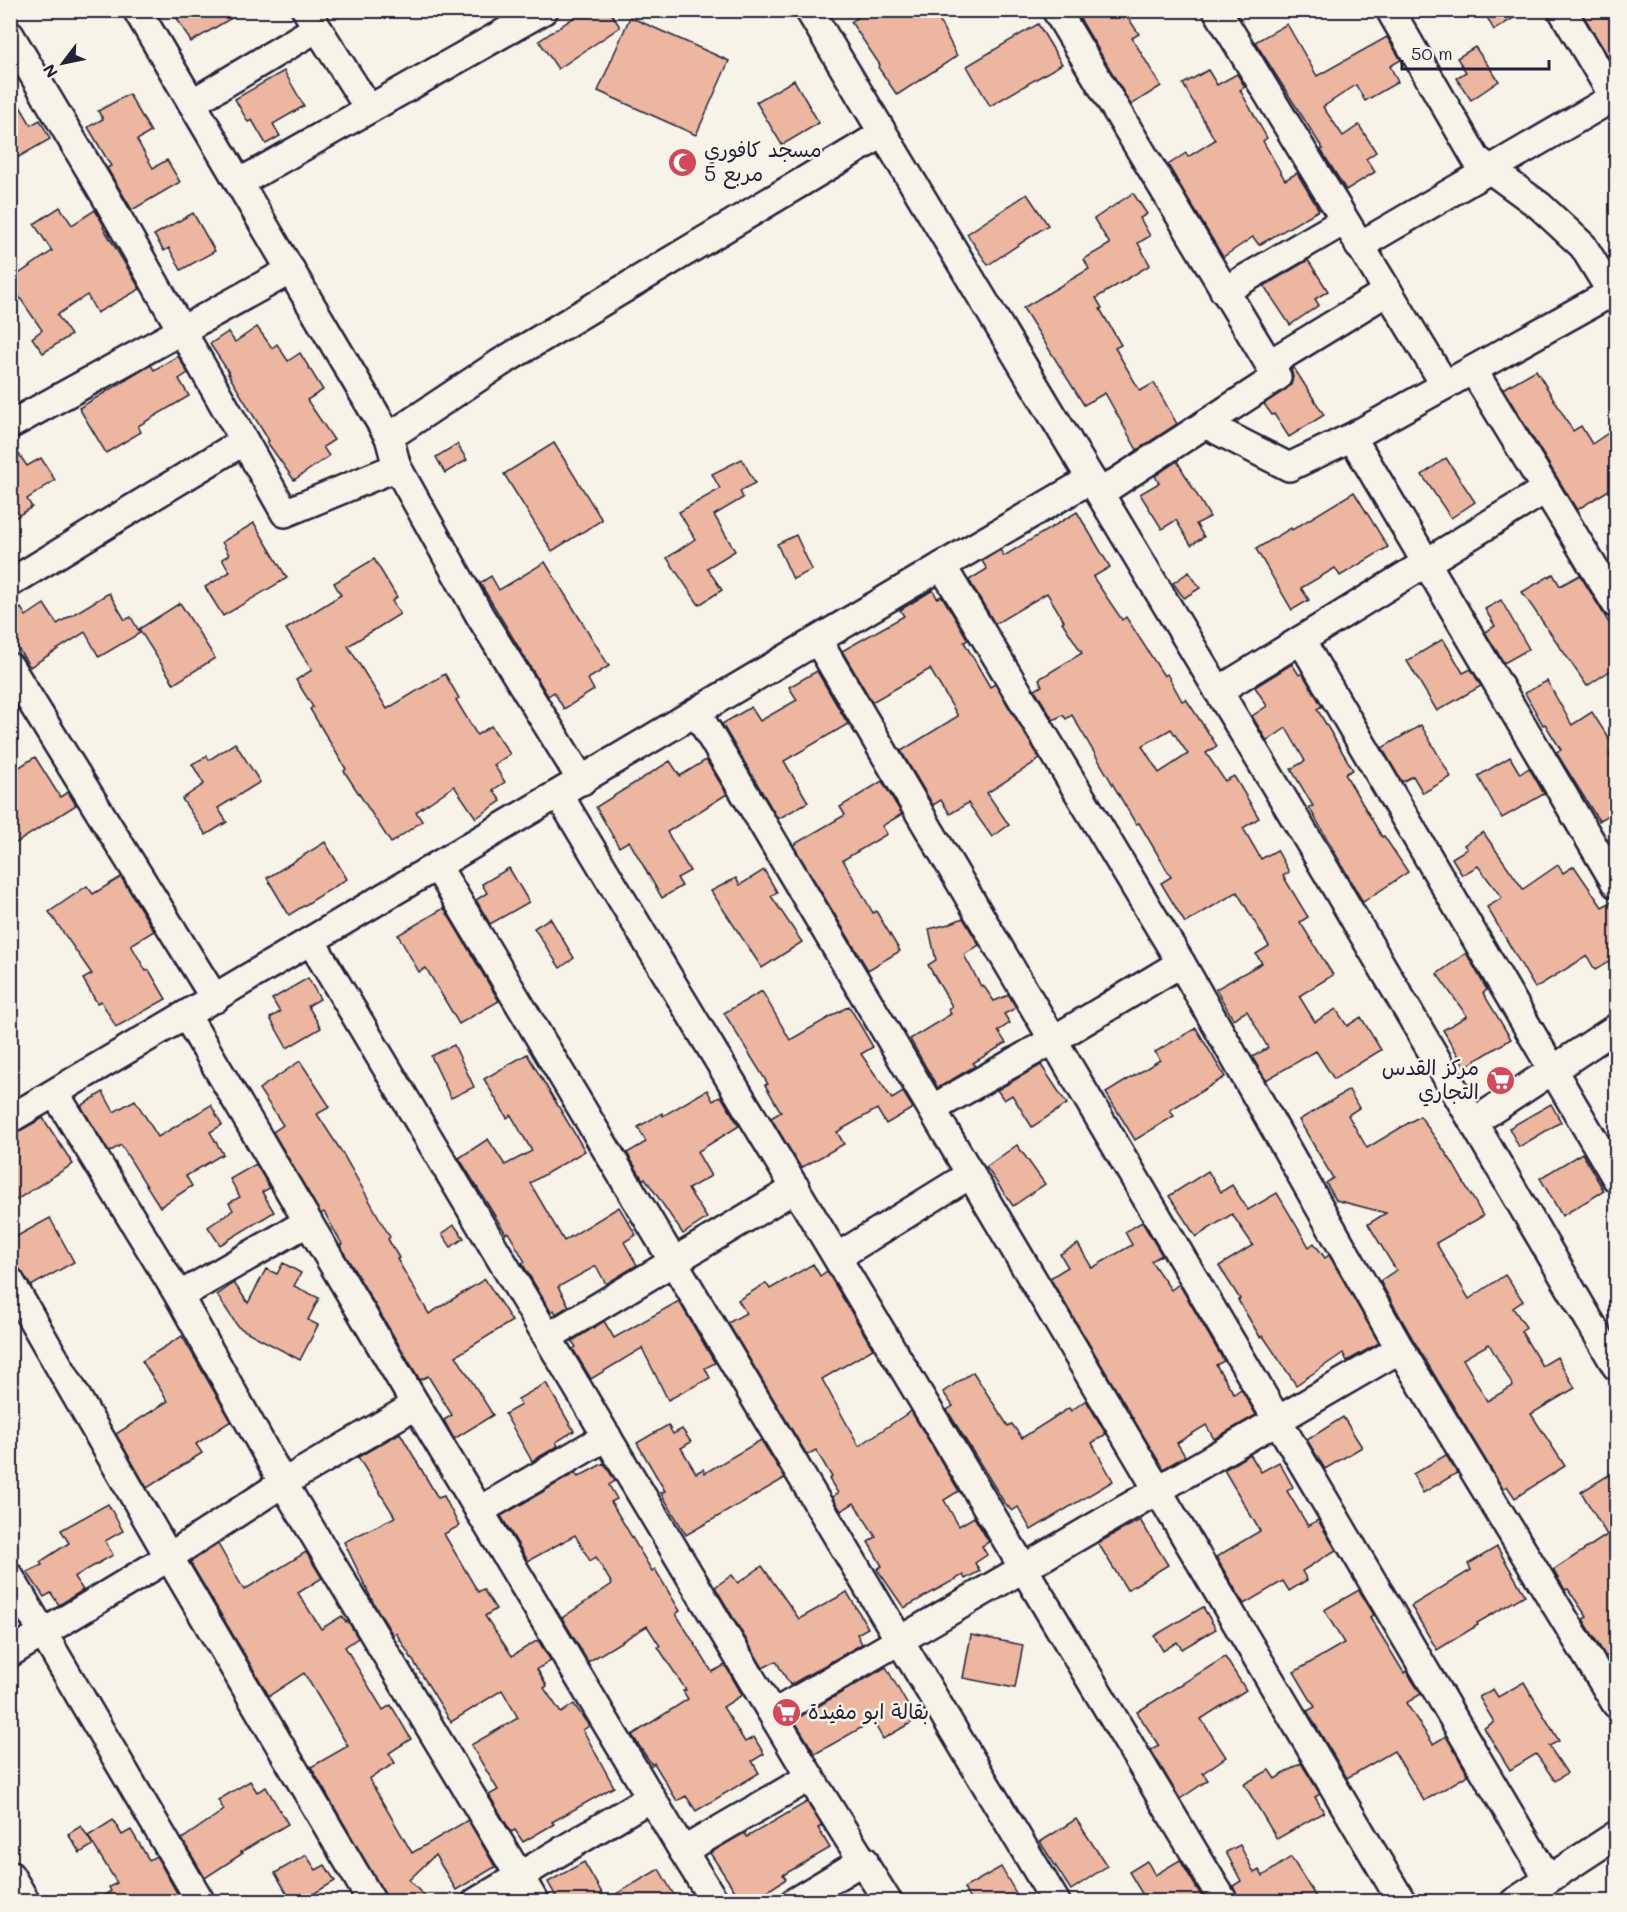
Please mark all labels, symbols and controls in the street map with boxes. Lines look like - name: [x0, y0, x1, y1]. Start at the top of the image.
- north arrow: [33, 33, 93, 93]
- scale bar: [1402, 33, 1549, 71]
- text: 50 m: [1411, 41, 1453, 65]
- text: N: [38, 60, 62, 82]
- place label: مسجد كافوري مربع 5: [704, 135, 822, 189]
- mosque icon: مسجد كافوري مربع 5: [667, 146, 699, 178]
- place label: مركز القدس التجاري: [1382, 1053, 1479, 1107]
- supermarket icon: مركز القدس التجاري: [1484, 1064, 1516, 1096]
- supermarket icon: بقالة ابو مفيدة: [771, 1696, 803, 1728]
- place label: بقالة ابو مفيدة: [808, 1697, 929, 1725]

